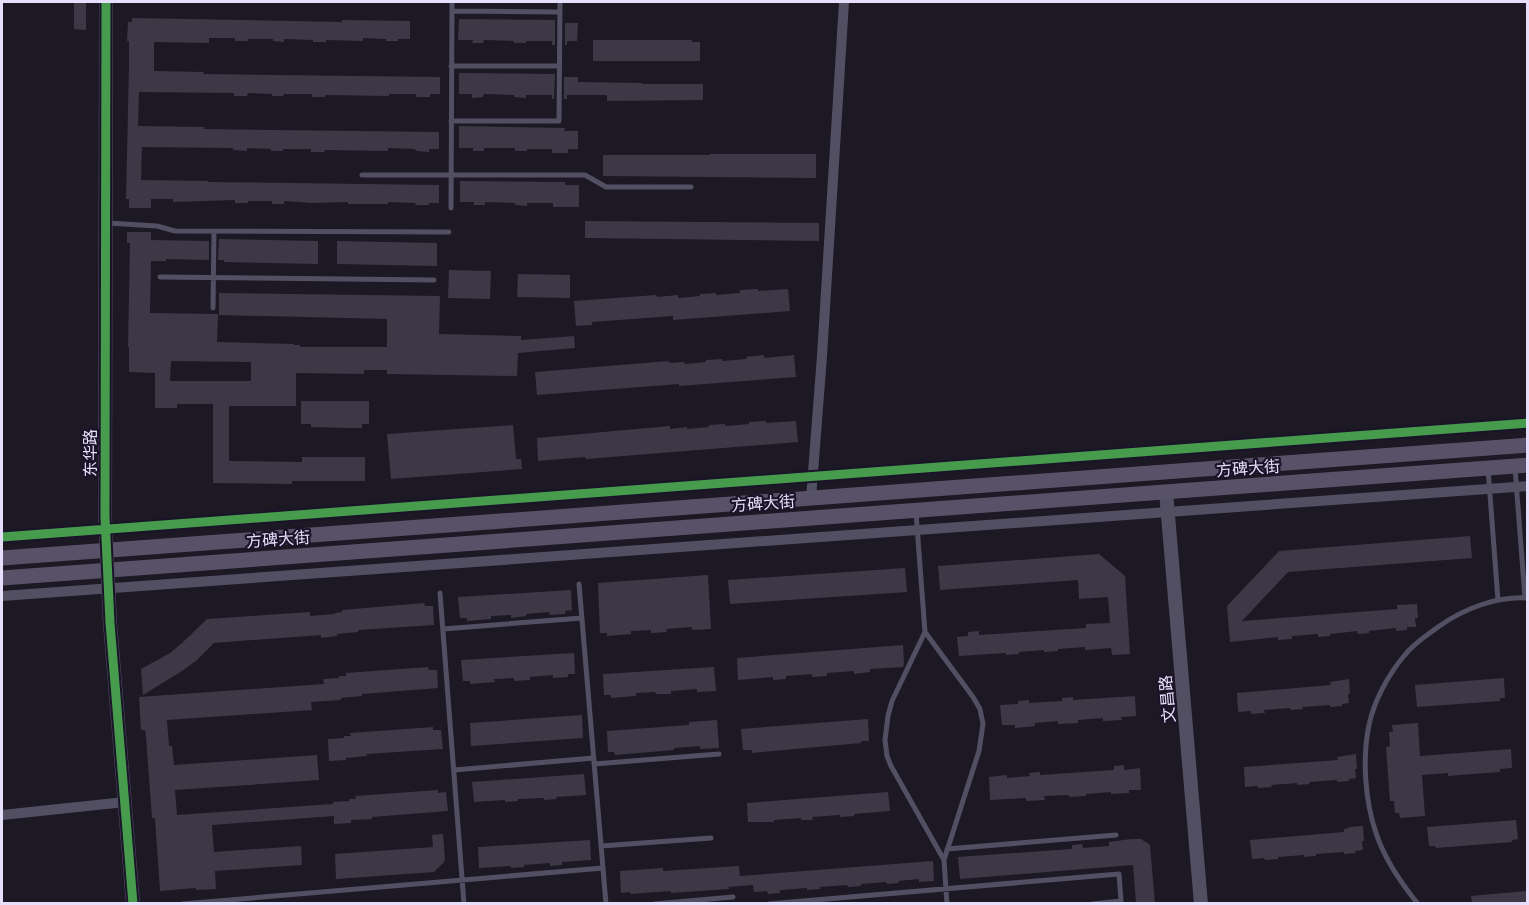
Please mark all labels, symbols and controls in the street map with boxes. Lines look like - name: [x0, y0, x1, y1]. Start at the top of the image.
- street label: 东华路: [79, 429, 101, 477]
- street label: 方碑大街: [1215, 455, 1281, 481]
- street label: 方碑大街: [730, 490, 796, 516]
- street label: 方碑大街: [245, 526, 311, 552]
- street label: 文昌路: [1154, 674, 1180, 724]

